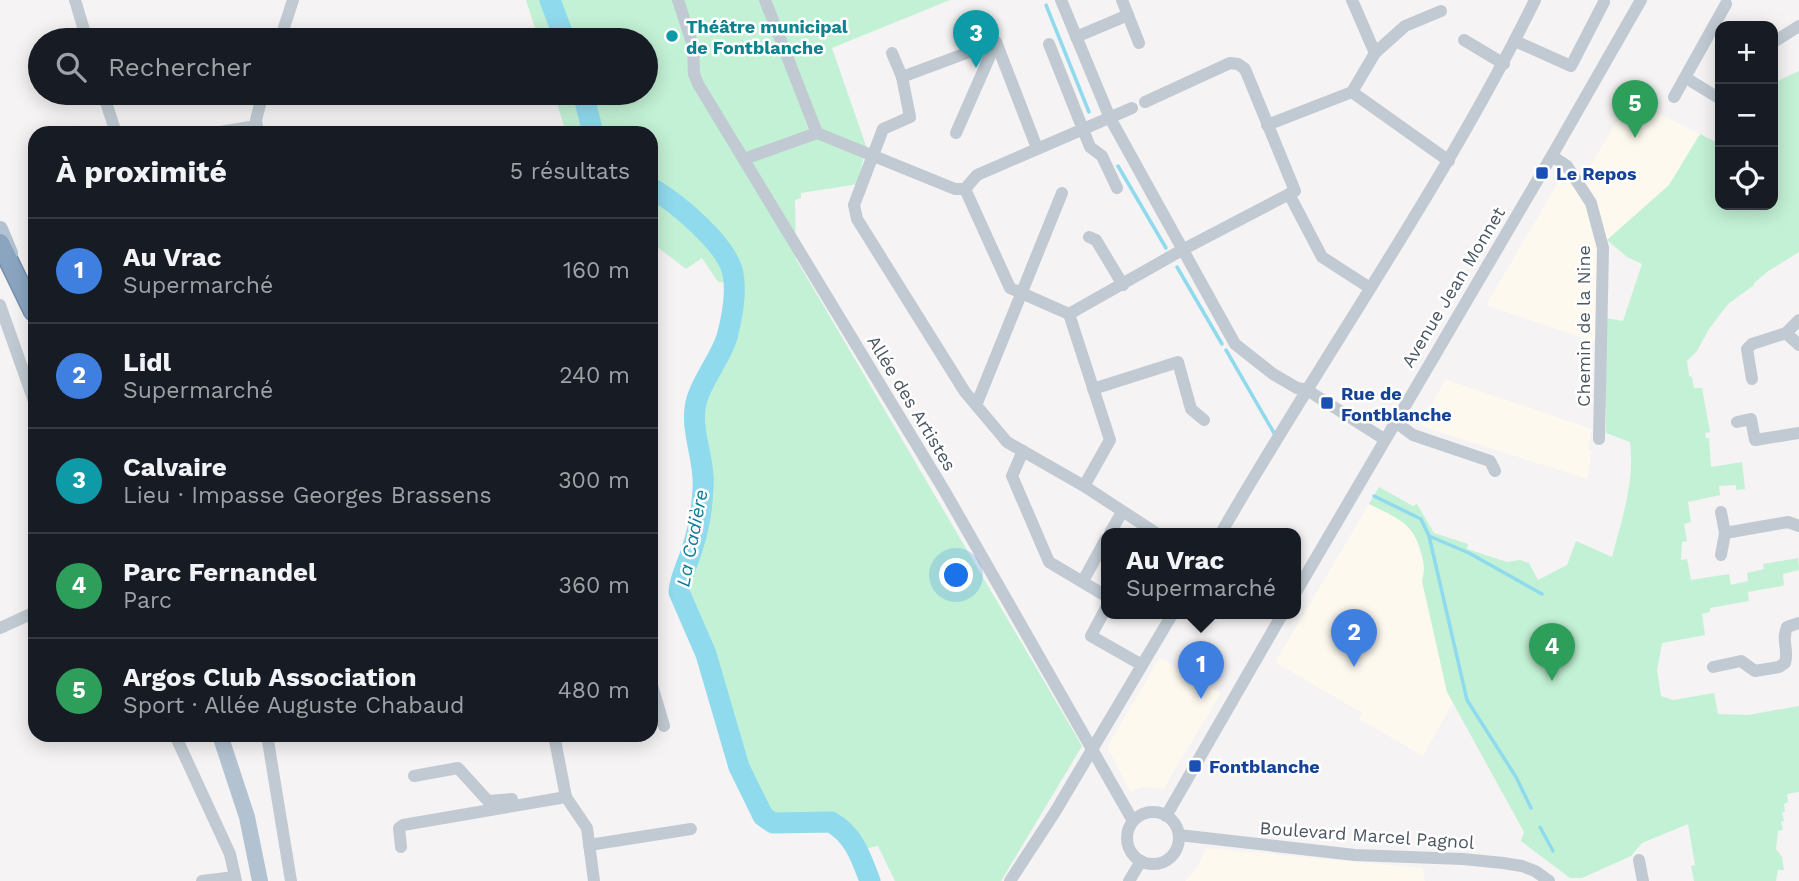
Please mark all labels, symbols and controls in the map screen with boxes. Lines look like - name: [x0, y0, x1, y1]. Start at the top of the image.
- pin: 3: [953, 10, 999, 68]
- place label: Théâtre municipal de Fontblanche: [686, 16, 848, 58]
- map controls: [1715, 21, 1778, 210]
- button: +: [1715, 21, 1778, 84]
- search box: [28, 28, 658, 105]
- marker: Théâtre municipal de Fontblanche: [664, 28, 680, 44]
- icon: search: [52, 48, 90, 86]
- text: Rechercher: [108, 52, 252, 82]
- pin: 5: [1612, 80, 1658, 138]
- button: −: [1715, 84, 1778, 147]
- button: locate: [1715, 147, 1778, 210]
- text: À proximité: [56, 154, 227, 189]
- text: 5 résultats: [510, 158, 630, 185]
- place label: Le Repos: [1556, 163, 1637, 184]
- marker: Le Repos: [1534, 165, 1550, 181]
- street label: Avenue Jean Monnet: [1397, 203, 1509, 371]
- text: Au Vrac: [123, 242, 221, 272]
- street label: Chemin de la Nine: [1573, 245, 1594, 407]
- text: 1: [74, 257, 84, 284]
- text: 160 m: [563, 257, 630, 284]
- text: Supermarché: [123, 272, 273, 299]
- street label: Allée des Artistes: [863, 331, 961, 475]
- text: Lidl: [123, 347, 171, 377]
- text: 2: [72, 362, 86, 389]
- text: 240 m: [559, 362, 630, 389]
- text: Supermarché: [123, 377, 273, 404]
- place label: Rue de Fontblanche: [1341, 383, 1452, 425]
- marker: Rue de Fontblanche: [1319, 395, 1335, 411]
- text: Calvaire: [123, 452, 227, 482]
- text: 3: [72, 467, 86, 494]
- text: 300 m: [558, 467, 630, 494]
- text: Lieu · Impasse Georges Brassens: [123, 482, 492, 509]
- water label: La Cadière: [671, 487, 713, 589]
- popup: [1101, 528, 1301, 619]
- text: Au Vrac: [1126, 545, 1224, 575]
- text: Parc Fernandel: [123, 557, 317, 587]
- your location: [939, 558, 973, 592]
- text: 4: [72, 572, 86, 599]
- text: 360 m: [559, 572, 630, 599]
- text: Supermarché: [1126, 575, 1276, 602]
- text: Parc: [123, 587, 172, 614]
- pin: 2: [1331, 609, 1377, 667]
- pin: 4: [1529, 623, 1575, 681]
- pin: 1: [1178, 641, 1224, 699]
- text: Argos Club Association: [123, 662, 417, 692]
- text: 5: [72, 677, 86, 704]
- text: 480 m: [558, 677, 630, 704]
- text: Sport · Allée Auguste Chabaud: [123, 692, 464, 719]
- place label: Fontblanche: [1209, 756, 1320, 777]
- marker: Fontblanche: [1187, 758, 1203, 774]
- street label: Boulevard Marcel Pagnol: [1259, 817, 1476, 853]

